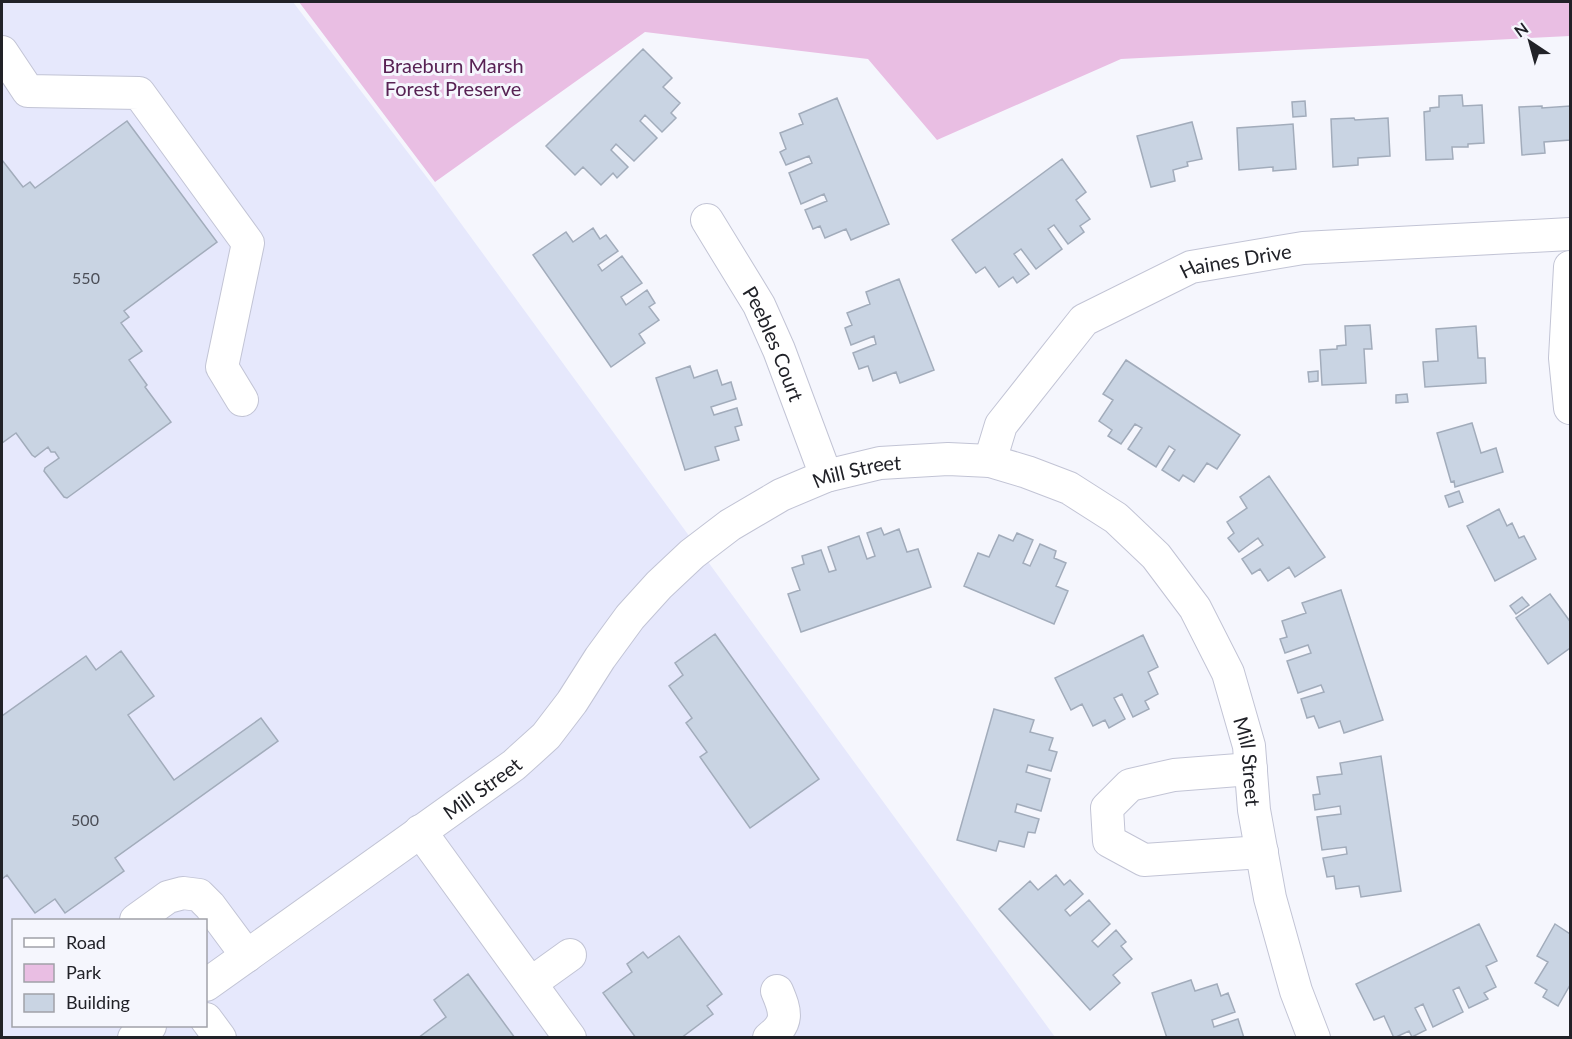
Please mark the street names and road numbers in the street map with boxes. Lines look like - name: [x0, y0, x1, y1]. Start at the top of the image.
- street label: Haines Drive: [1175, 238, 1293, 283]
- street label: Peebles Court: [738, 282, 809, 404]
- street label: Mill Street: [808, 450, 902, 492]
- street label: Mill Street: [1229, 714, 1266, 807]
- street label: Mill Street: [438, 752, 526, 824]

